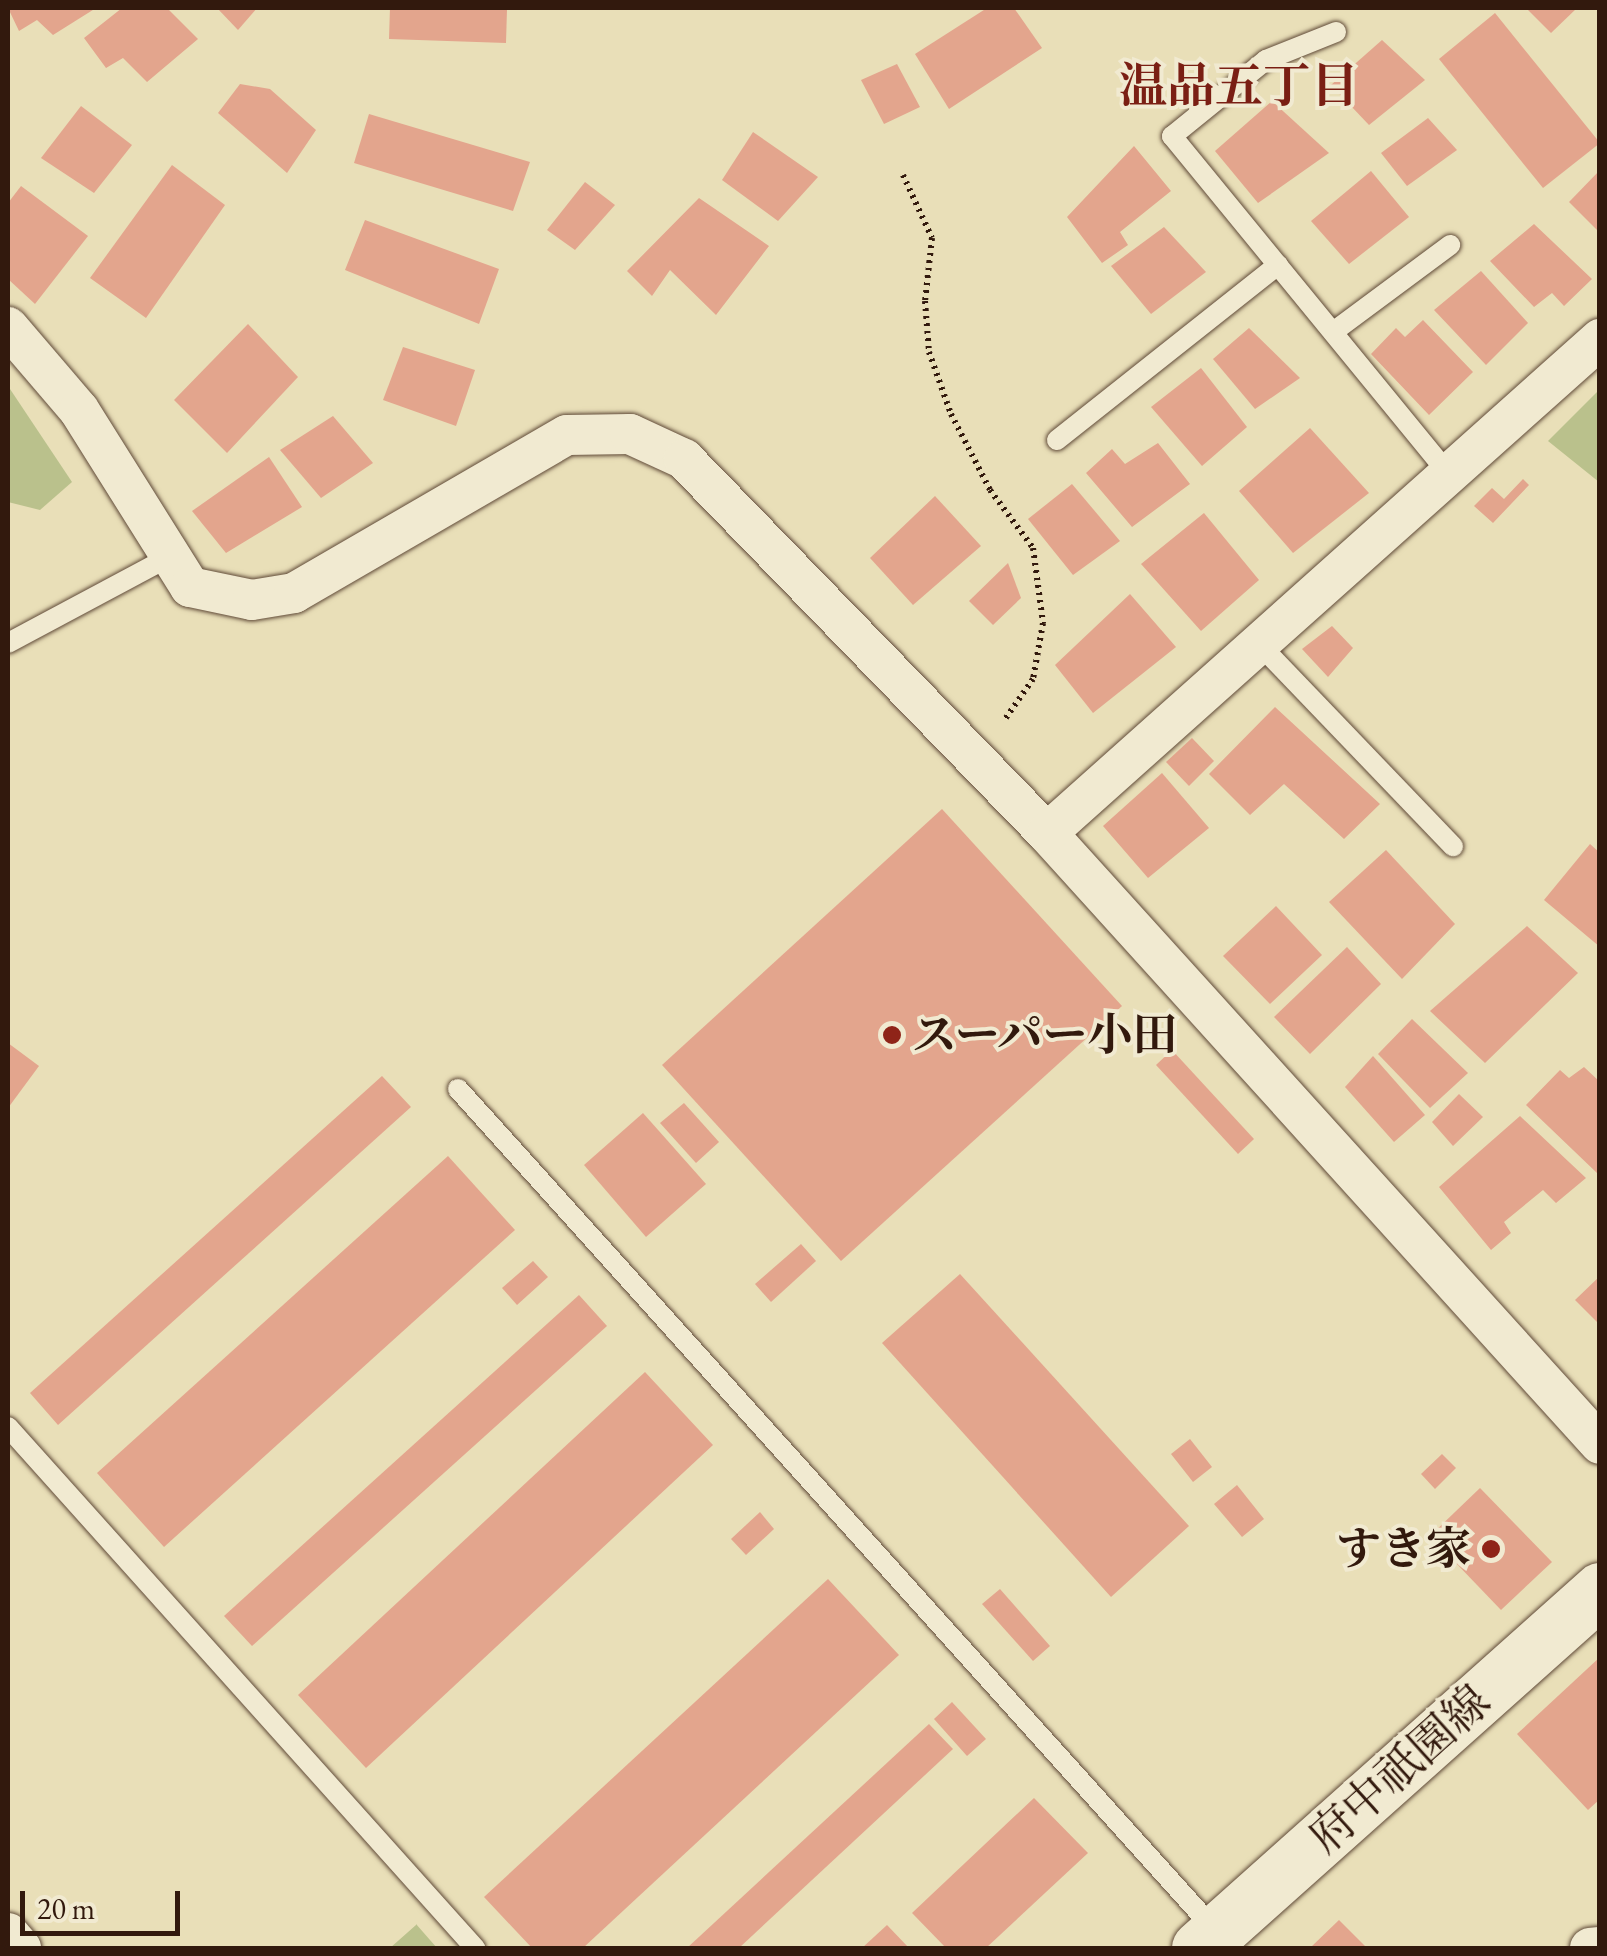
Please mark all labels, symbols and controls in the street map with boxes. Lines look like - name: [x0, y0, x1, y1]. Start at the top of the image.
- district label: 温品五丁目: [1119, 57, 1359, 115]
- place label: スーパー小田: [912, 1008, 1180, 1062]
- marker: スーパー小田: [881, 1024, 903, 1046]
- place label: すき家: [1336, 1522, 1471, 1576]
- marker: すき家: [1480, 1538, 1502, 1560]
- street label: 府中祇園線: [1297, 1674, 1501, 1864]
- scale bar: [25, 1871, 185, 1933]
- text: 20 m: [37, 1889, 95, 1928]

